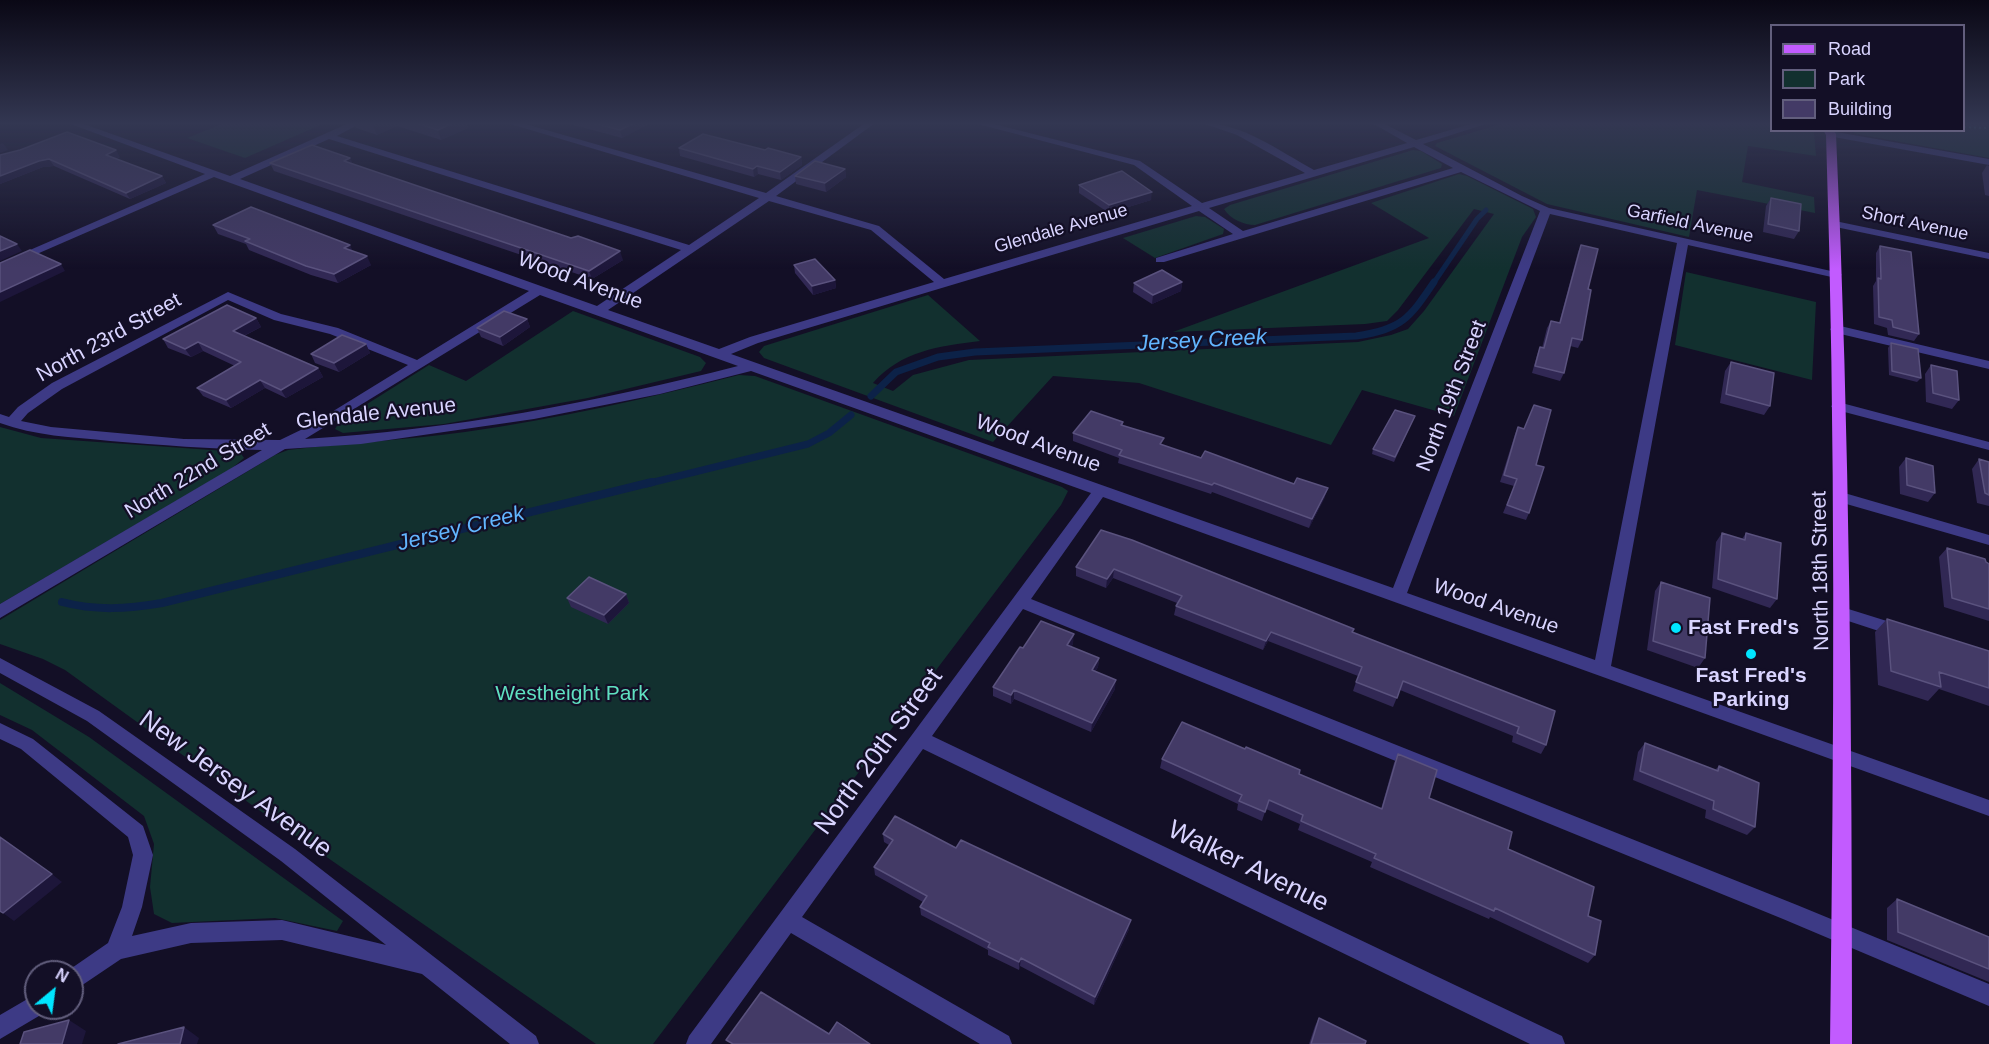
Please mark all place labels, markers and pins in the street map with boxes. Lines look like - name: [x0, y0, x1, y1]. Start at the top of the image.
- place label: Fast Fred's: [1688, 615, 1799, 641]
- marker: Fast Fred's: [1669, 621, 1683, 635]
- marker: Fast Fred's Parking: [1744, 647, 1758, 661]
- place label: Fast Fred's Parking: [1695, 663, 1807, 713]

